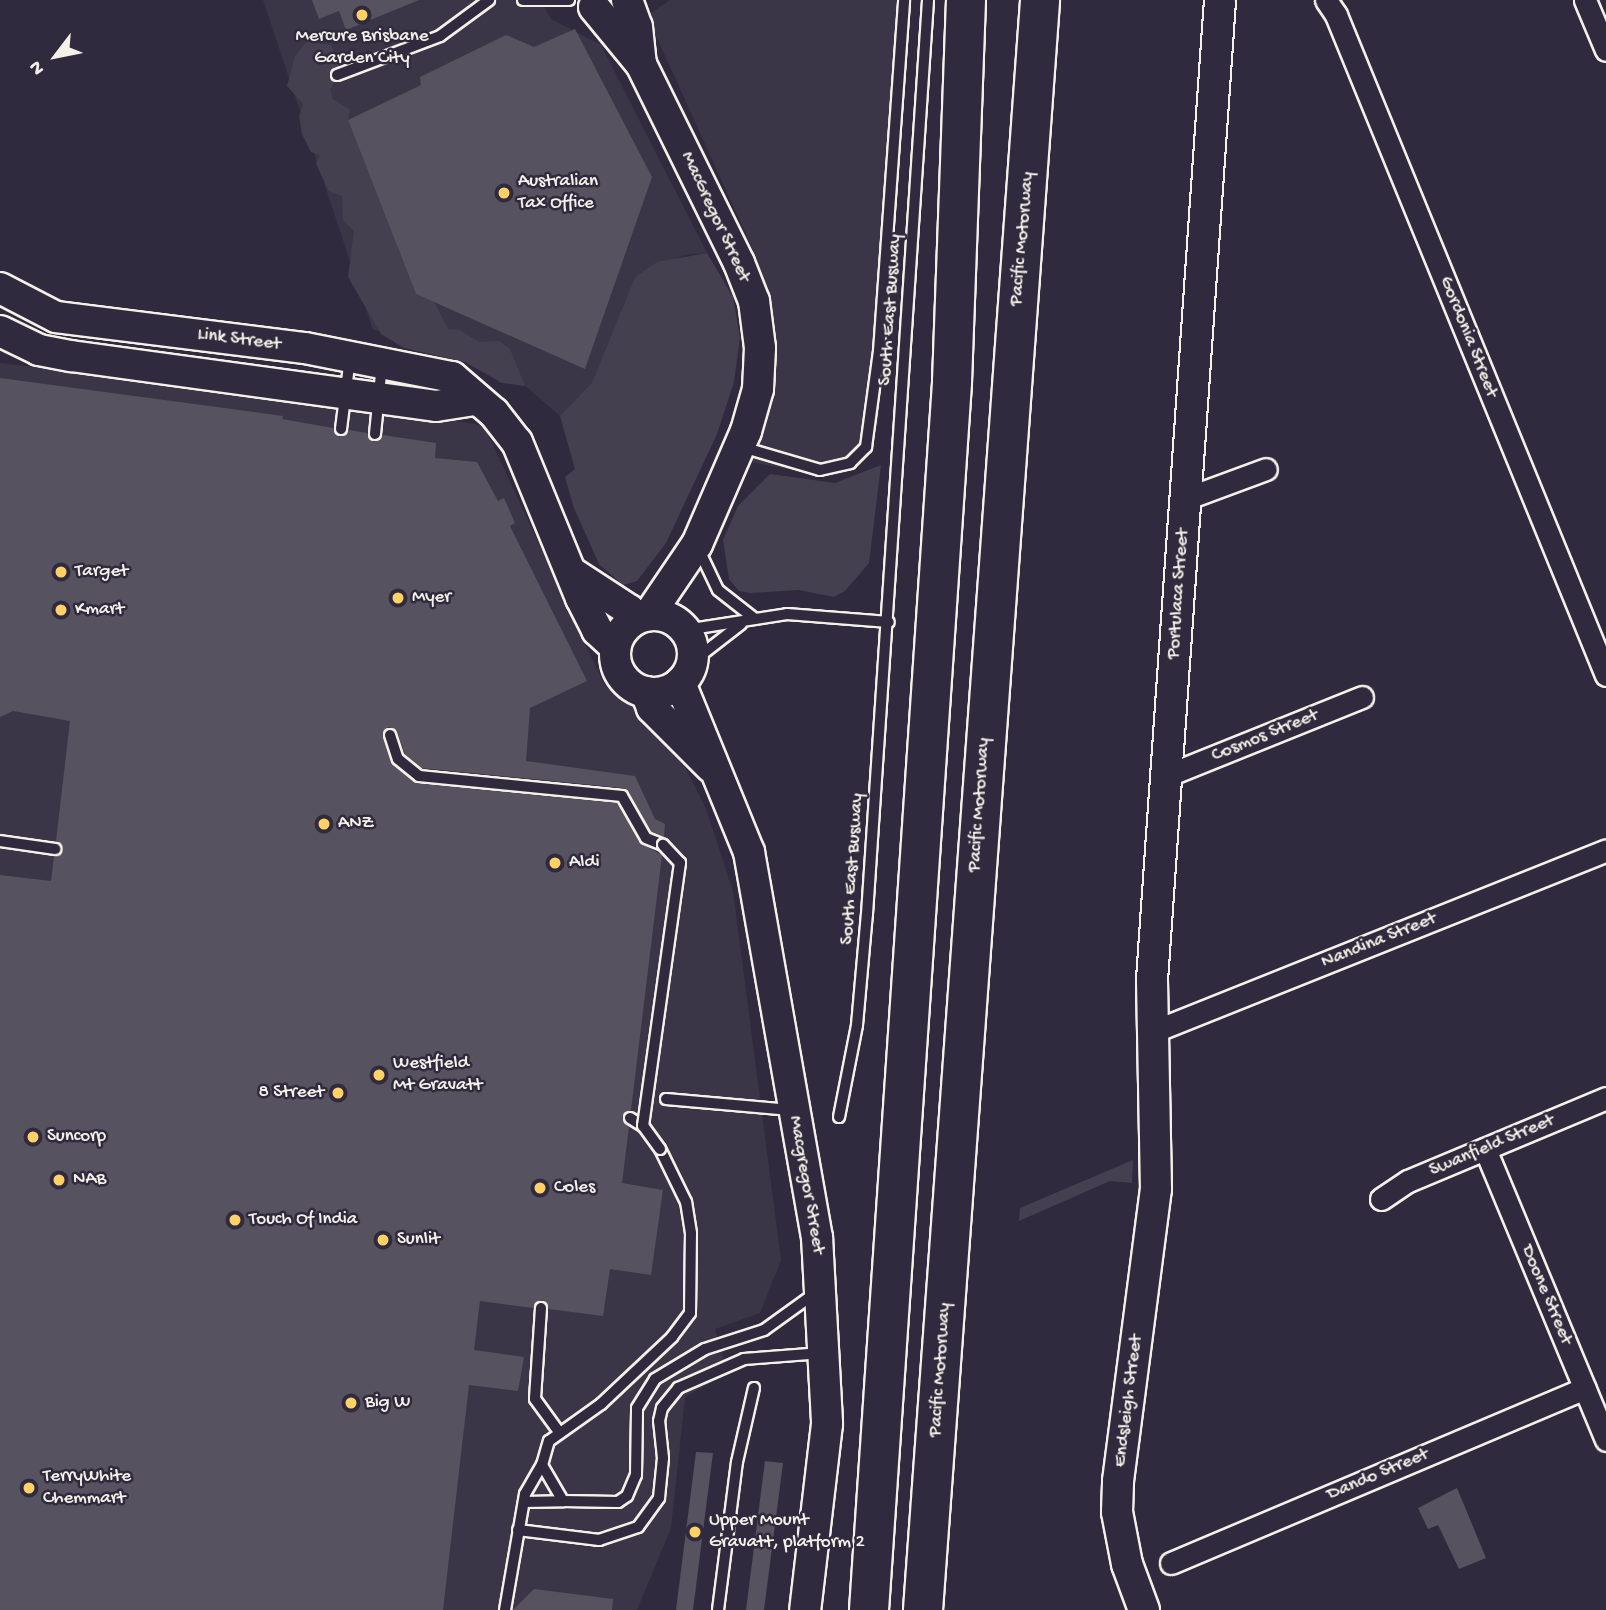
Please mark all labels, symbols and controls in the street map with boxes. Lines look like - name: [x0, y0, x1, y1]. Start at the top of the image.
- marker: Mercure Brisbane Garden City: [354, 7, 370, 23]
- north arrow: [21, 21, 91, 91]
- place label: Mercure Brisbane Garden City: [295, 26, 429, 70]
- text: N: [25, 56, 51, 79]
- street label: MacGregor Street: [675, 148, 755, 286]
- place label: Australian Tax Office: [518, 171, 598, 215]
- street label: Pacific Motorway: [1006, 171, 1040, 307]
- marker: Australian Tax Office: [496, 185, 512, 201]
- street label: South East Busway: [874, 233, 908, 387]
- street label: Gordonia Street: [1433, 273, 1503, 401]
- street label: Link Street: [196, 324, 282, 356]
- street label: Portulaca Street: [1163, 528, 1195, 660]
- place label: Target: [75, 561, 128, 583]
- marker: Target: [53, 564, 69, 580]
- place label: Myer: [412, 587, 451, 609]
- marker: Myer: [390, 590, 406, 606]
- place label: Kmart: [75, 599, 124, 621]
- marker: Kmart: [53, 602, 69, 618]
- street label: Cosmos Street: [1208, 704, 1322, 768]
- street label: Pacific Motorway: [964, 737, 996, 873]
- street label: South East Busway: [836, 792, 870, 946]
- place label: ANZ: [338, 813, 374, 835]
- marker: ANZ: [316, 816, 332, 832]
- place label: Aldi: [569, 852, 600, 874]
- marker: Aldi: [547, 855, 563, 871]
- street label: Nandina Street: [1318, 908, 1440, 974]
- place label: Westfield Mt Gravatt: [393, 1053, 482, 1097]
- marker: Westfield Mt Gravatt: [371, 1067, 387, 1083]
- place label: 8 Street: [258, 1082, 324, 1104]
- marker: 8 Street: [330, 1085, 346, 1101]
- street label: Swanfield Street: [1426, 1109, 1558, 1183]
- street label: Macgregor Street: [783, 1114, 829, 1256]
- place label: Suncorp: [47, 1126, 106, 1148]
- marker: Suncorp: [25, 1129, 41, 1145]
- place label: NAB: [73, 1169, 106, 1191]
- marker: NAB: [51, 1172, 67, 1188]
- place label: Coles: [554, 1177, 595, 1199]
- marker: Coles: [532, 1180, 548, 1196]
- place label: Touch Of India: [249, 1209, 357, 1231]
- marker: Touch Of India: [227, 1212, 243, 1228]
- place label: Sunlit: [397, 1229, 440, 1251]
- marker: Sunlit: [375, 1232, 391, 1248]
- street label: Doone Street: [1515, 1242, 1577, 1348]
- street label: Pacific Motorway: [925, 1302, 957, 1438]
- street label: Endsleigh Street: [1110, 1333, 1148, 1469]
- place label: Big W: [365, 1392, 410, 1414]
- marker: Big W: [343, 1395, 359, 1411]
- street label: Dando Street: [1324, 1443, 1432, 1507]
- place label: TerryWhite Chemmart: [43, 1466, 131, 1510]
- marker: TerryWhite Chemmart: [21, 1480, 37, 1496]
- place label: Upper Mount Gravatt, platform 2: [709, 1510, 865, 1554]
- marker: Upper Mount Gravatt, platform 2: [687, 1524, 703, 1540]

